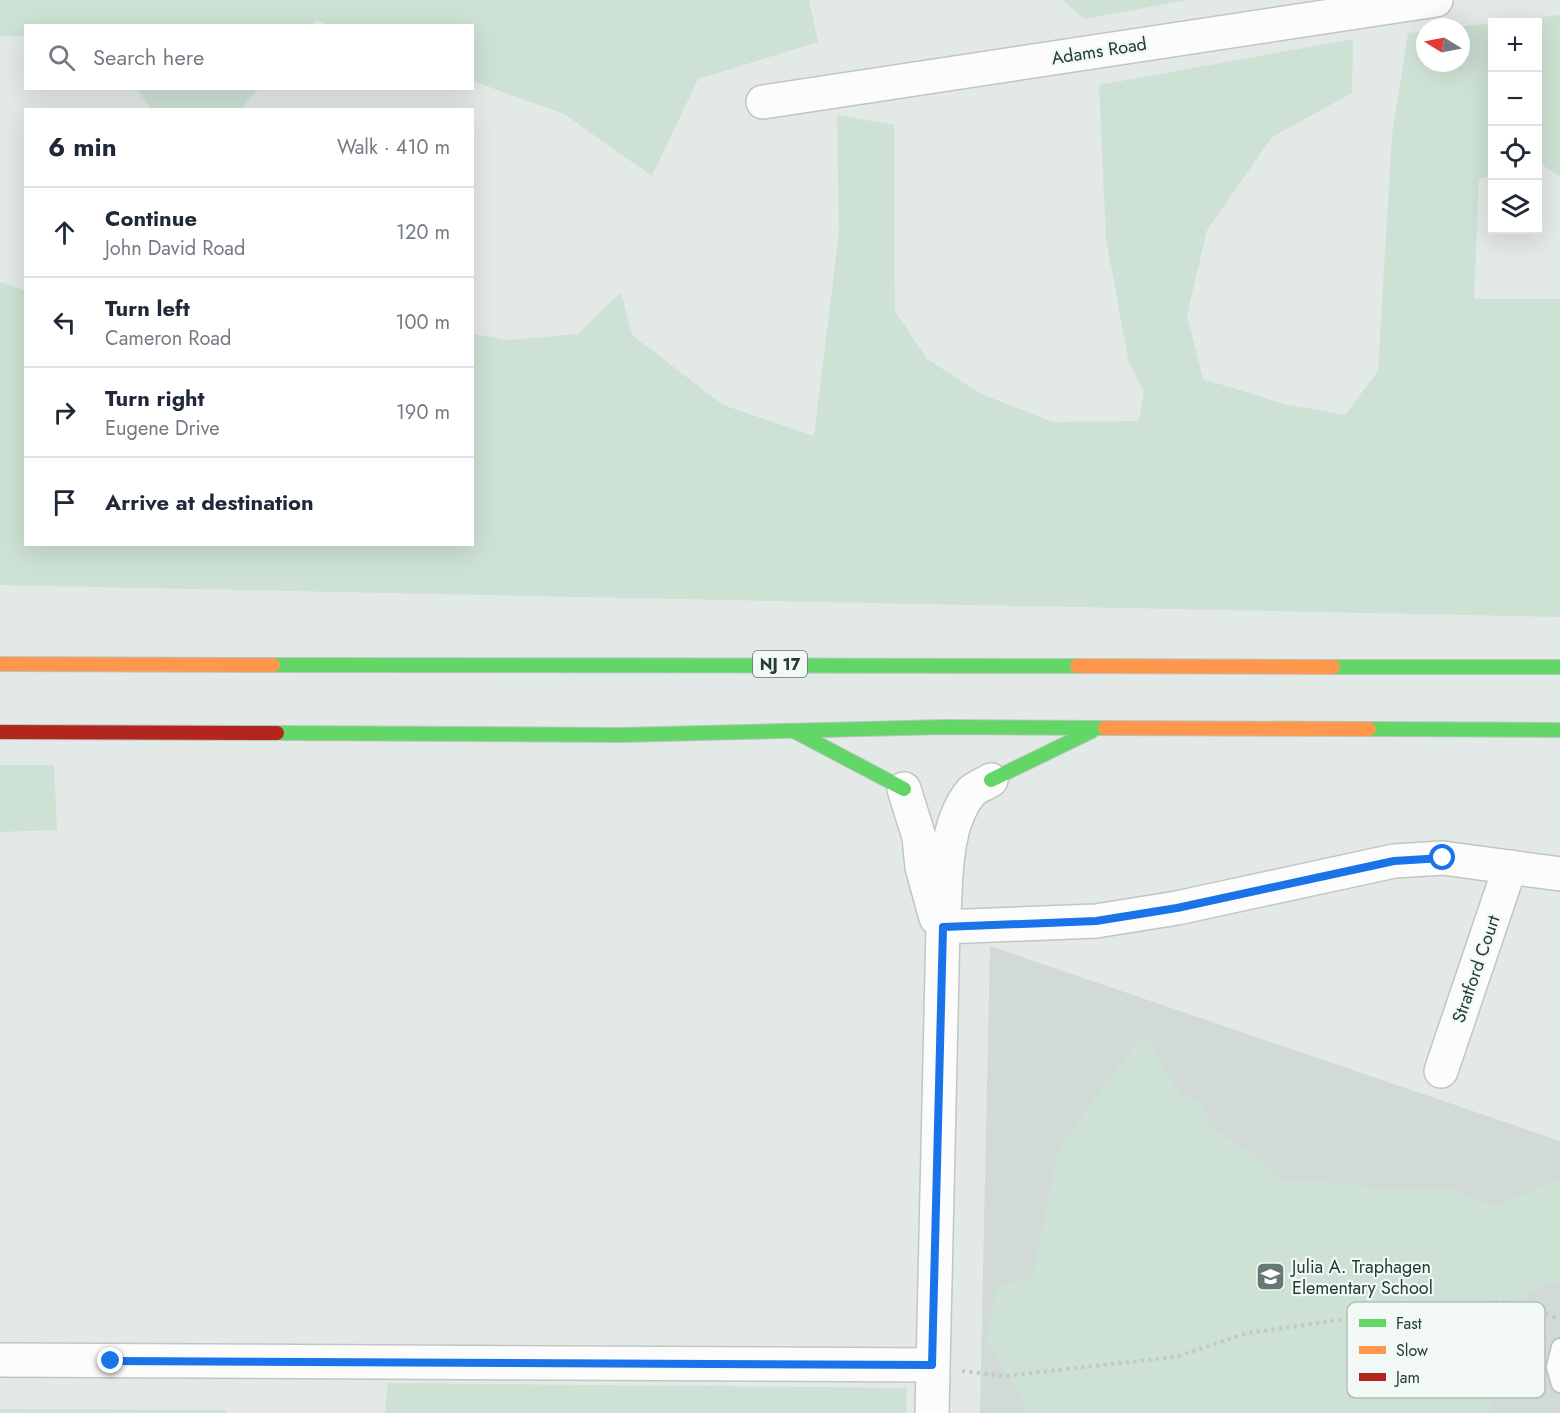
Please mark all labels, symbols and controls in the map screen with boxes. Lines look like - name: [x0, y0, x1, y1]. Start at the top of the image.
- north arrow: [1416, 18, 1470, 72]
- map controls: [1488, 18, 1542, 234]
- button: +: [1488, 18, 1542, 72]
- search box: [24, 24, 474, 90]
- street label: Adams Road: [1049, 31, 1149, 71]
- icon: search: [45, 41, 78, 74]
- text: Search here: [93, 41, 204, 73]
- button: −: [1488, 72, 1542, 126]
- button: locate: [1488, 126, 1542, 180]
- text: 6 min: [48, 128, 117, 166]
- text: Walk · 410 m: [337, 133, 450, 162]
- button: layers: [1488, 180, 1542, 234]
- text: Continue: [105, 202, 197, 234]
- icon: ahead: [48, 216, 81, 249]
- text: 120 m: [396, 218, 450, 247]
- text: John David Road: [105, 234, 245, 263]
- text: Turn left: [105, 292, 190, 324]
- icon: left: [48, 306, 81, 339]
- text: 100 m: [395, 308, 450, 337]
- text: Cameron Road: [105, 324, 231, 353]
- text: Turn right: [105, 382, 205, 414]
- icon: right: [48, 396, 81, 429]
- text: 190 m: [396, 398, 450, 427]
- text: Eugene Drive: [105, 414, 219, 443]
- icon: arrive: [48, 486, 81, 519]
- text: Arrive at destination: [105, 486, 314, 518]
- road number: NJ 17: [753, 651, 807, 677]
- route start: [1429, 844, 1455, 870]
- street label: Stratford Court: [1445, 911, 1507, 1026]
- place label: Julia A. Traphagen Elementary School: [1290, 1254, 1433, 1301]
- school or university icon: Julia A. Traphagen Elementary School: [1255, 1261, 1287, 1293]
- legend: [1347, 1302, 1545, 1398]
- text: Fast: [1396, 1312, 1422, 1335]
- text: Slow: [1396, 1339, 1428, 1362]
- route end: [97, 1347, 123, 1373]
- text: Jam: [1394, 1366, 1420, 1389]

